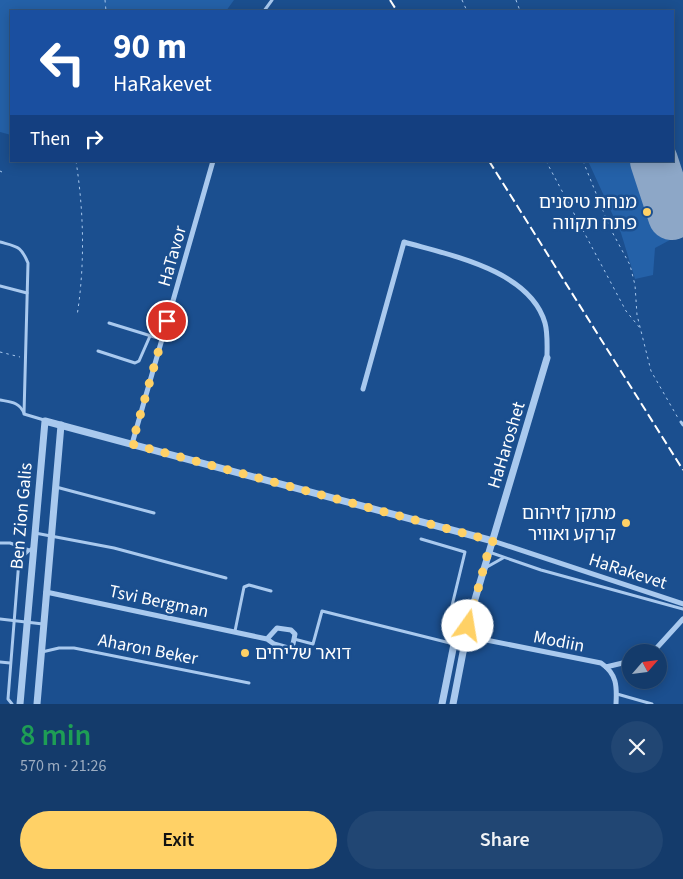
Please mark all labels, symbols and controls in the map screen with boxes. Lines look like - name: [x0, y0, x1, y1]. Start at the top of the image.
- text: 90 m: [113, 22, 187, 72]
- icon: left: [30, 30, 95, 95]
- text: HaRakevet: [113, 68, 212, 100]
- icon: right: [80, 125, 108, 153]
- text: Then: [30, 126, 70, 153]
- place label: מנחת טיסנים פתח תקווה: [539, 190, 637, 236]
- marker: מנחת טיסנים פתח תקווה: [641, 206, 653, 218]
- street label: HaTavor: [152, 222, 193, 289]
- pin: [146, 300, 188, 342]
- icon: arrive: [153, 307, 181, 335]
- street label: HaHaroshet: [481, 399, 532, 492]
- street label: Ben Zion Galis: [4, 462, 39, 570]
- place label: מתקן לזיהום קרקע ואוויר: [522, 501, 616, 547]
- marker: מתקן לזיהום קרקע ואוויר: [620, 517, 632, 529]
- street label: HaRakevet: [586, 547, 670, 596]
- street label: Tsvi Bergman: [107, 579, 211, 624]
- position arrow: [441, 599, 493, 651]
- street label: Modiin: [531, 624, 587, 659]
- street label: Aharon Beker: [96, 628, 201, 672]
- place label: דואר שליחים: [255, 641, 352, 666]
- north arrow: [622, 644, 668, 689]
- map controls: [622, 644, 667, 689]
- marker: דואר שליחים: [239, 647, 251, 659]
- text: 8 min: [20, 714, 91, 757]
- button: close: [611, 721, 663, 773]
- text: 570 m · 21:26: [20, 755, 107, 777]
- button: Exit: [20, 811, 337, 869]
- button: Share: [347, 811, 663, 869]

